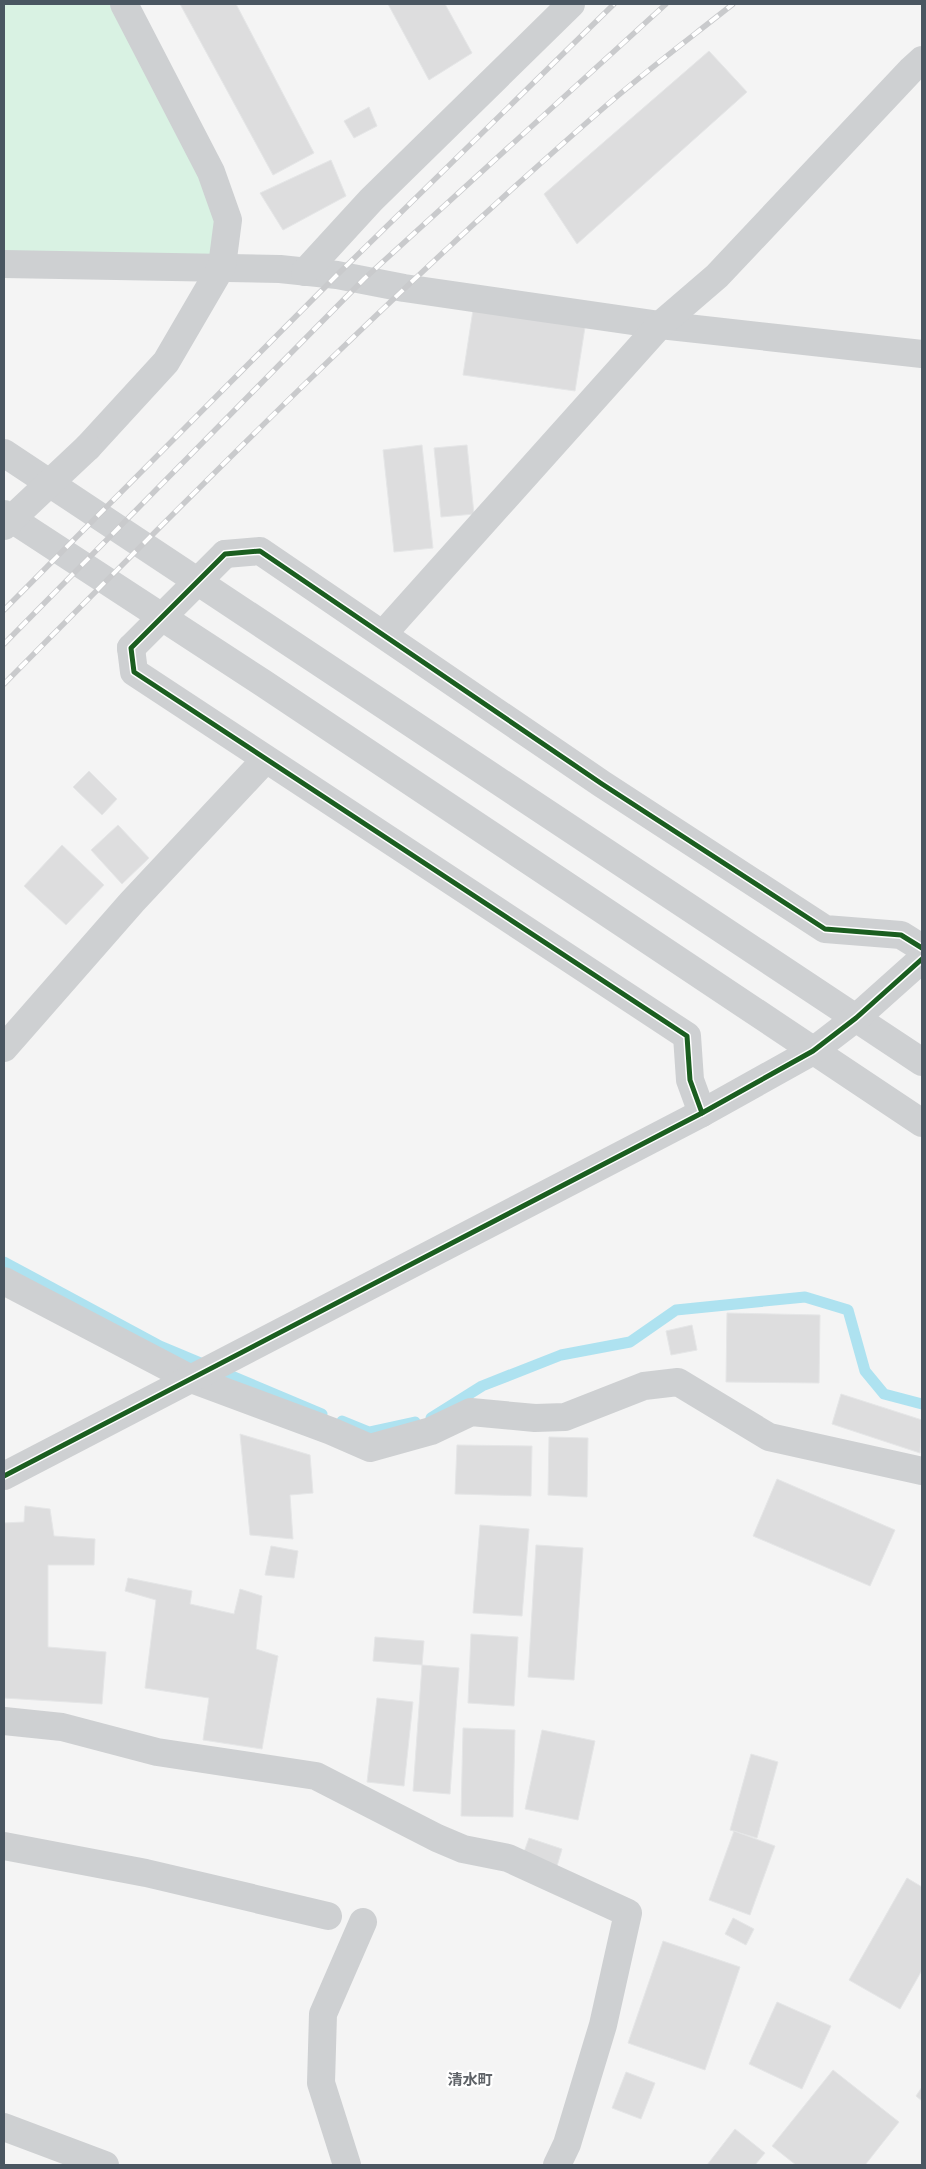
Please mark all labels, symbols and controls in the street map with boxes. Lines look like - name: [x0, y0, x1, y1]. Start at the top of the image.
- district label: 清水町: [447, 2070, 493, 2090]

